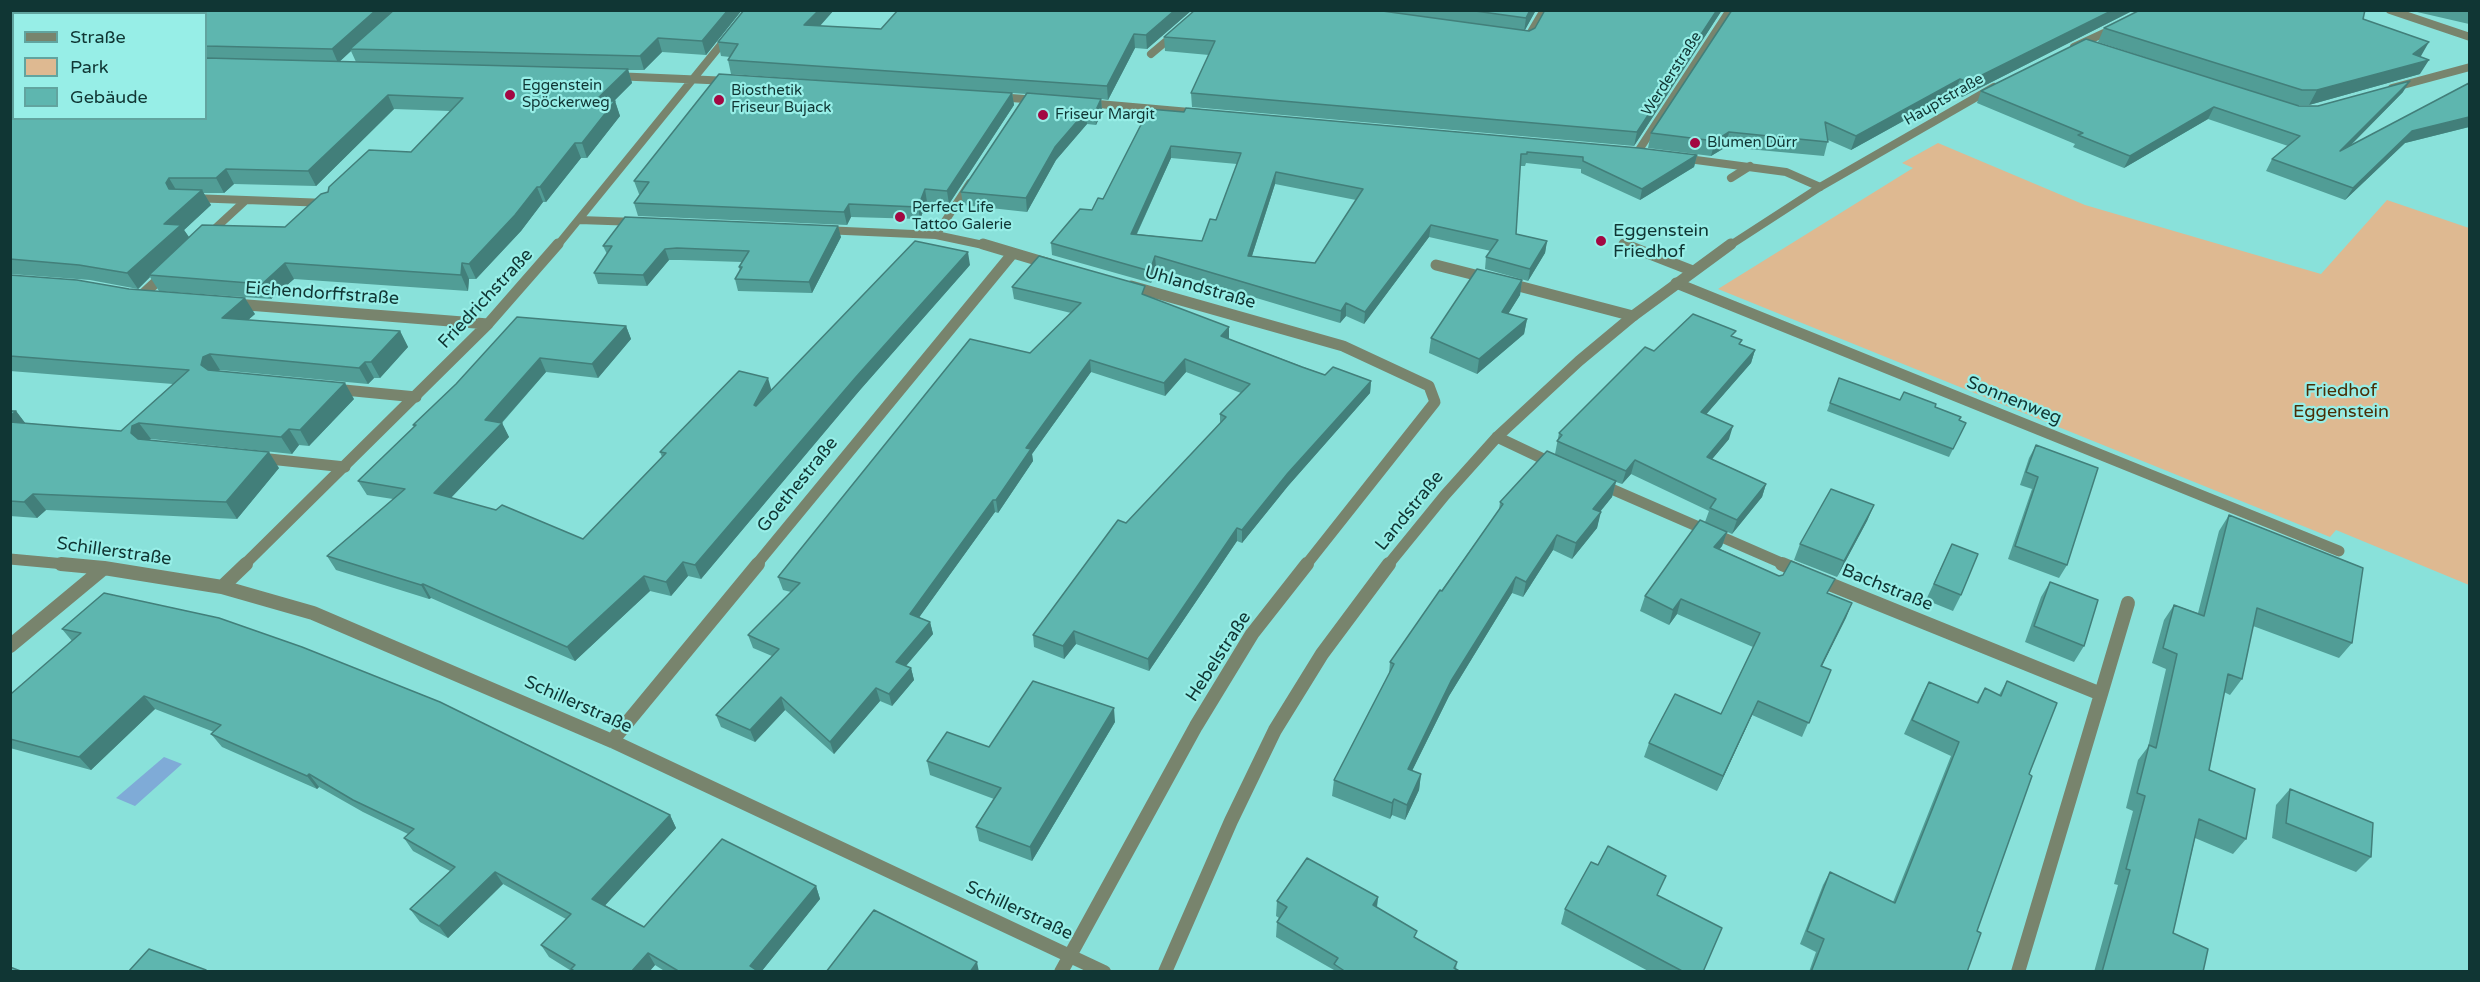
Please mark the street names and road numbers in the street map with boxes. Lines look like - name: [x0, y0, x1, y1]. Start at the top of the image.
- street label: Werderstraße: [1638, 28, 1706, 120]
- street label: Hauptstraße: [1901, 70, 1987, 130]
- street label: Friedrichstraße: [434, 244, 538, 354]
- street label: Uhlandstraße: [1142, 262, 1258, 314]
- street label: Eichendorffstraße: [244, 278, 400, 310]
- street label: Sonnenweg: [1963, 372, 2065, 430]
- street label: Goethestraße: [753, 433, 843, 537]
- street label: Landstraße: [1371, 467, 1449, 555]
- street label: Schillerstraße: [55, 533, 173, 571]
- street label: Bachstraße: [1838, 560, 1936, 616]
- street label: Hebelstraße: [1182, 608, 1256, 706]
- street label: Schillerstraße: [521, 672, 635, 738]
- street label: Schillerstraße: [962, 877, 1076, 945]

